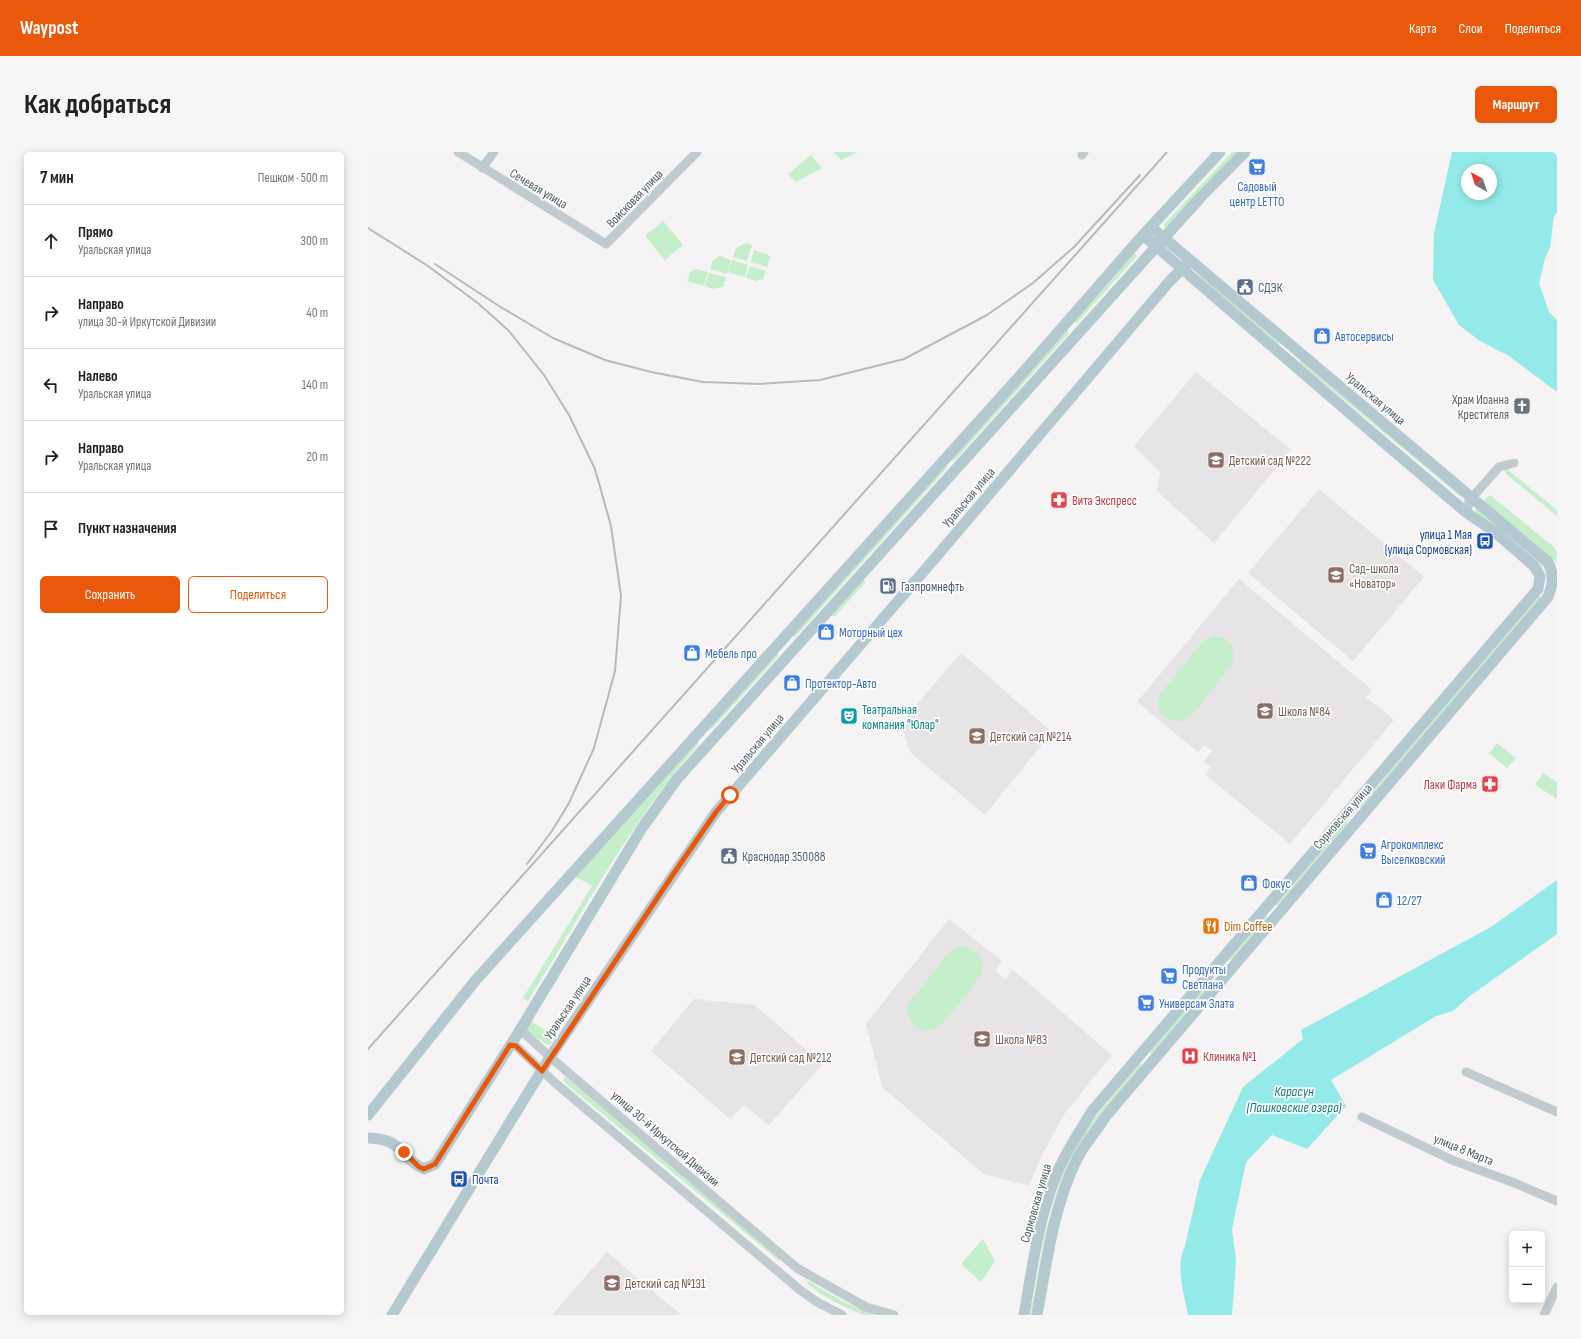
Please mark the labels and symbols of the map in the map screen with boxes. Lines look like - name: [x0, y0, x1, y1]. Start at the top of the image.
- supermarket icon: Садовый центр LETTO: [1247, 157, 1267, 177]
- north arrow: [1461, 164, 1497, 200]
- street label: Сечевая улица: [507, 165, 570, 212]
- street label: Войсковая улица: [603, 166, 666, 231]
- place label: Садовый центр LETTO: [1230, 179, 1284, 210]
- public building icon: СДЭК: [1235, 277, 1255, 297]
- place label: СДЭК: [1258, 280, 1283, 296]
- shop icon: Автосервисы: [1312, 326, 1332, 346]
- place label: Автосервисы: [1334, 329, 1394, 345]
- street label: Уральская улица: [1342, 369, 1409, 428]
- place label: Храм Иоанна Крестителя: [1451, 392, 1509, 423]
- church icon: Храм Иоанна Крестителя: [1512, 396, 1532, 416]
- school or university icon: Детский сад №222: [1206, 450, 1226, 470]
- place label: Детский сад №222: [1229, 453, 1311, 469]
- street label: Уральская улица: [939, 464, 998, 531]
- pharmacy icon: Вита Экспресс: [1049, 490, 1069, 510]
- place label: Вита Экспресс: [1072, 493, 1137, 509]
- place label: улица 1 Мая (улица Сормовская): [1385, 527, 1472, 558]
- bus stop icon: улица 1 Мая (улица Сормовская): [1475, 531, 1495, 551]
- place label: Сад-школа «Новатор»: [1349, 561, 1399, 592]
- school or university icon: Сад-школа «Новатор»: [1326, 565, 1346, 585]
- fuel station icon: Газпромнефть: [878, 576, 898, 596]
- place label: Газпромнефть: [901, 579, 964, 595]
- shop icon: Моторный цех: [816, 622, 836, 642]
- place label: Моторный цех: [839, 625, 903, 641]
- shop icon: Мебель про: [682, 643, 702, 663]
- place label: Мебель про: [705, 646, 757, 662]
- shop icon: Протектор-Авто: [782, 673, 802, 693]
- place label: Протектор-Авто: [805, 676, 877, 692]
- school or university icon: Школа №84: [1255, 701, 1275, 721]
- place label: Театральная компания "Юлар": [862, 702, 939, 733]
- place label: Школа №84: [1278, 704, 1331, 720]
- theatre icon: Театральная компания "Юлар": [839, 706, 859, 726]
- street label: Уральская улица: [728, 710, 787, 777]
- school or university icon: Детский сад №214: [967, 726, 987, 746]
- place label: Детский сад №214: [990, 729, 1072, 745]
- pharmacy icon: Лаки Фарма: [1480, 774, 1500, 794]
- place label: Лаки Фарма: [1423, 777, 1477, 793]
- street label: Сормовская улица: [1310, 781, 1376, 853]
- route start: [721, 786, 739, 804]
- place label: Агрокомплекс Выселковский: [1380, 837, 1446, 868]
- supermarket icon: Агрокомплекс Выселковский: [1358, 841, 1378, 861]
- public building icon: Краснодар 350088: [719, 846, 739, 866]
- place label: Краснодар 350088: [742, 849, 826, 865]
- shop icon: Фокус: [1239, 873, 1259, 893]
- place label: Фокус: [1262, 876, 1291, 892]
- shop icon: 12/27: [1374, 890, 1394, 910]
- place label: 12/27: [1397, 893, 1422, 909]
- restaurant icon: Dim Coffee: [1201, 916, 1221, 936]
- place label: Dim Coffee: [1224, 919, 1272, 935]
- place label: Продукты Светлана: [1182, 962, 1226, 993]
- supermarket icon: Продукты Светлана: [1159, 966, 1179, 986]
- street label: Уральская улица: [541, 973, 595, 1042]
- supermarket icon: Универсам Злата: [1136, 993, 1156, 1013]
- place label: Универсам Злата: [1159, 996, 1234, 1012]
- school or university icon: Школа №83: [972, 1029, 992, 1049]
- place label: Школа №83: [995, 1032, 1047, 1048]
- hospital icon: Клиника №1: [1180, 1046, 1200, 1066]
- school or university icon: Детский сад №212: [727, 1047, 747, 1067]
- place label: Клиника №1: [1203, 1049, 1257, 1065]
- place label: Детский сад №212: [750, 1050, 831, 1066]
- water label: Карасун (Пашковские озера): [1246, 1083, 1343, 1116]
- street label: улица 30-й Иркутской Дивизии: [608, 1087, 723, 1190]
- street label: улица 8 Марта: [1431, 1131, 1496, 1169]
- route end: [395, 1143, 413, 1161]
- street label: Сормовская улица: [1017, 1162, 1055, 1245]
- bus stop icon: Почта: [449, 1169, 469, 1189]
- place label: Почта: [472, 1172, 499, 1188]
- school or university icon: Детский сад №131: [602, 1273, 622, 1293]
- place label: Детский сад №131: [625, 1276, 706, 1292]

